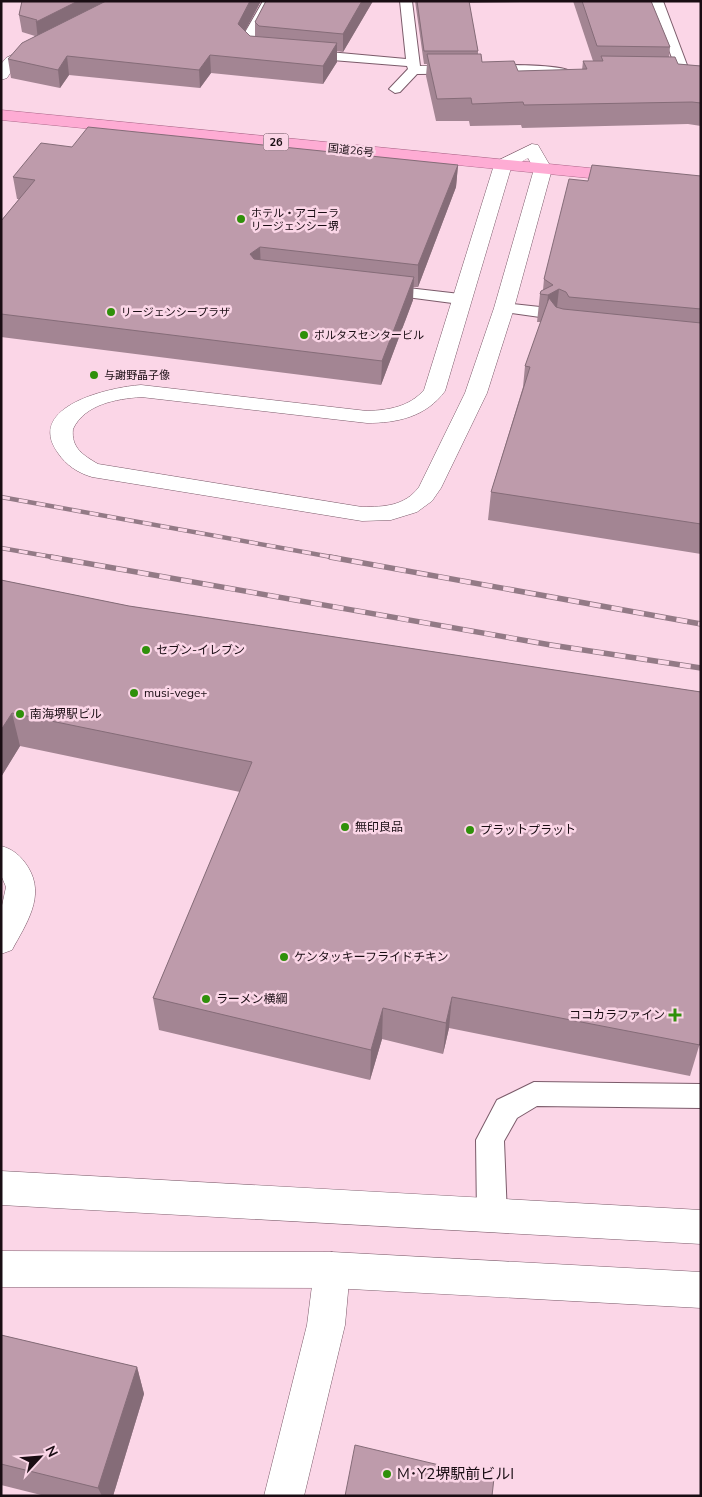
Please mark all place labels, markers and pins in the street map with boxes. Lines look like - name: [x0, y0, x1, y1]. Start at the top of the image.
- place label: ホテル・アゴーラ リージェンシー堺: [251, 206, 339, 234]
- marker: ホテル・アゴーラ リージェンシー堺: [235, 213, 247, 225]
- place label: リージェンシープラザ: [121, 305, 230, 320]
- marker: リージェンシープラザ: [105, 306, 117, 318]
- place label: ポルタスセンタービル: [314, 328, 424, 343]
- marker: ポルタスセンタービル: [298, 329, 310, 341]
- place label: 与謝野晶子像: [104, 368, 170, 383]
- marker: 与謝野晶子像: [88, 369, 100, 381]
- place label: セブン-イレブン: [156, 642, 245, 658]
- marker: セブン-イレブン: [140, 644, 152, 656]
- place label: musi-vege+: [144, 685, 208, 701]
- marker: musi-vege+: [128, 687, 140, 699]
- place label: 南海堺駅ビル: [30, 706, 102, 722]
- marker: 南海堺駅ビル: [14, 708, 26, 720]
- place label: 無印良品: [355, 819, 403, 835]
- marker: 無印良品: [339, 821, 351, 833]
- place label: プラットプラット: [480, 822, 576, 838]
- marker: プラットプラット: [464, 824, 476, 836]
- place label: ケンタッキーフライドチキン: [294, 949, 449, 965]
- marker: ケンタッキーフライドチキン: [278, 951, 290, 963]
- place label: ラーメン横綱: [216, 991, 288, 1007]
- marker: ラーメン横綱: [200, 993, 212, 1005]
- place label: ココカラファイン: [569, 1007, 665, 1023]
- marker: ココカラファイン: [669, 1009, 681, 1021]
- place label: M･Y2堺駅前ビルI: [397, 1464, 514, 1484]
- marker: M･Y2堺駅前ビルI: [381, 1468, 393, 1480]

